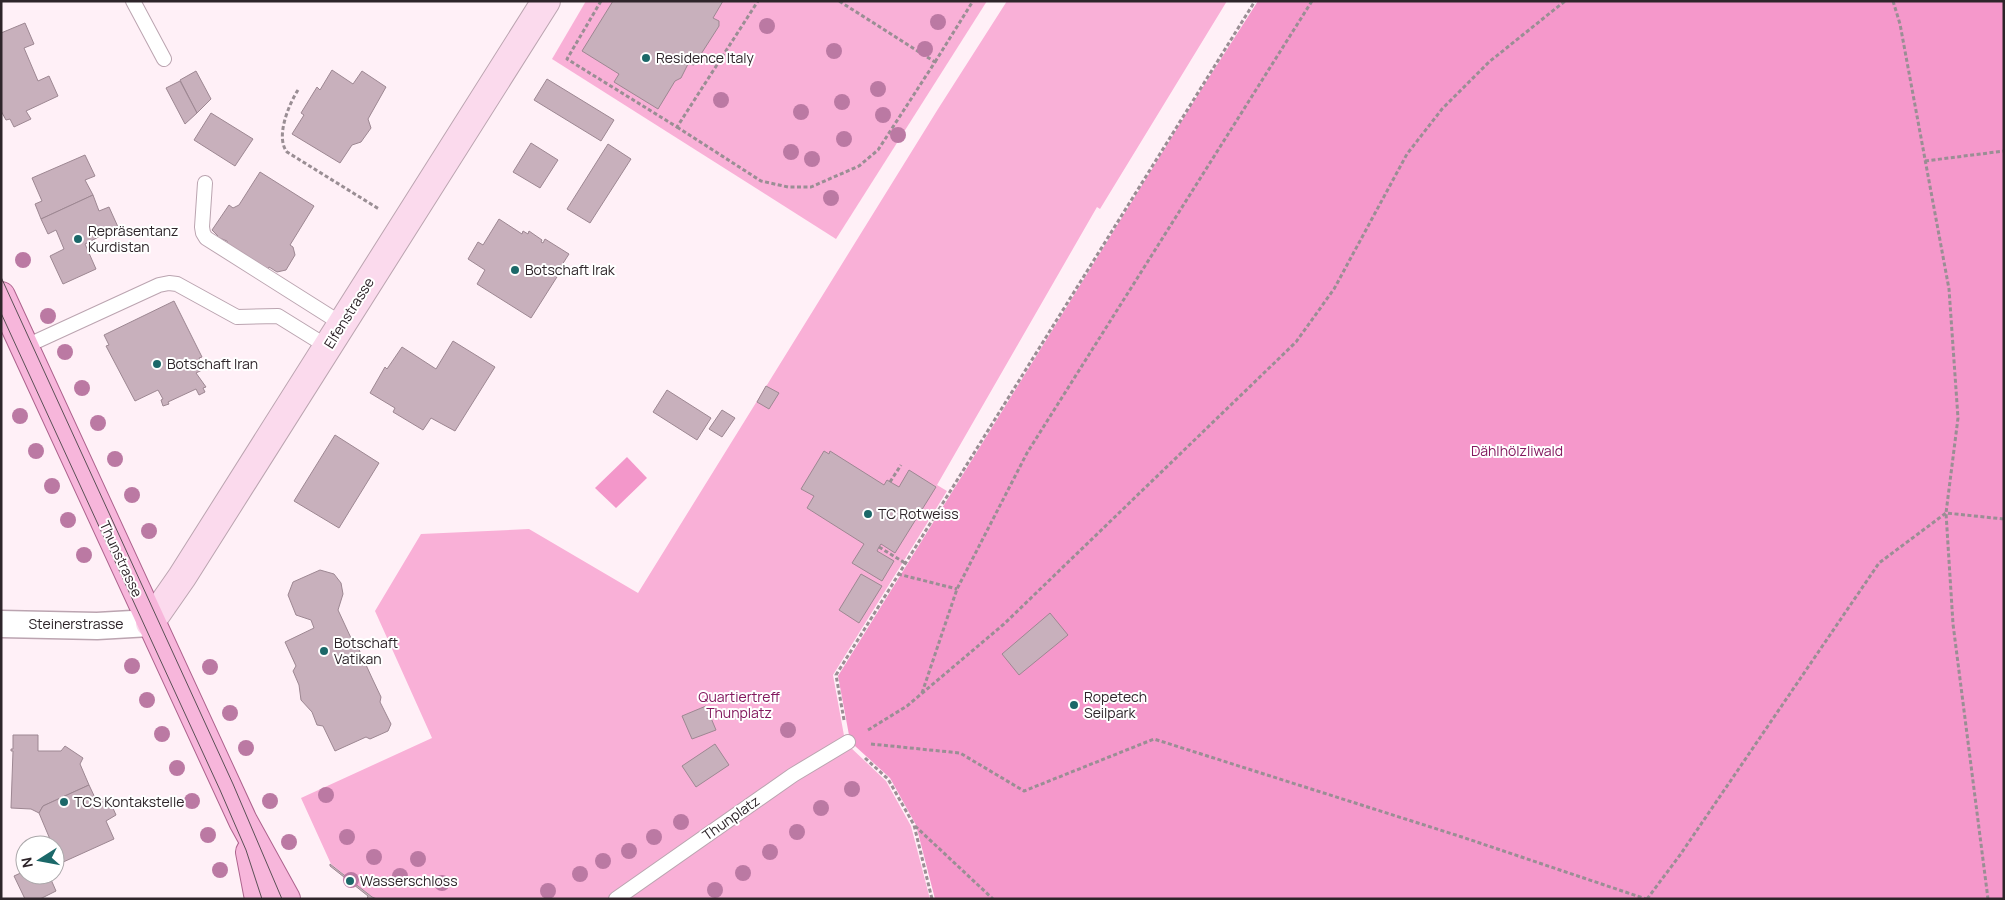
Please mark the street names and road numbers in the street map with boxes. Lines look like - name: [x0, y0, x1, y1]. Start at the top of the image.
- street label: Elfenstrasse: [319, 274, 378, 352]
- street label: Thunstrasse: [96, 518, 147, 600]
- street label: Steinerstrasse: [28, 614, 124, 633]
- street label: Thunplatz: [698, 791, 763, 844]

